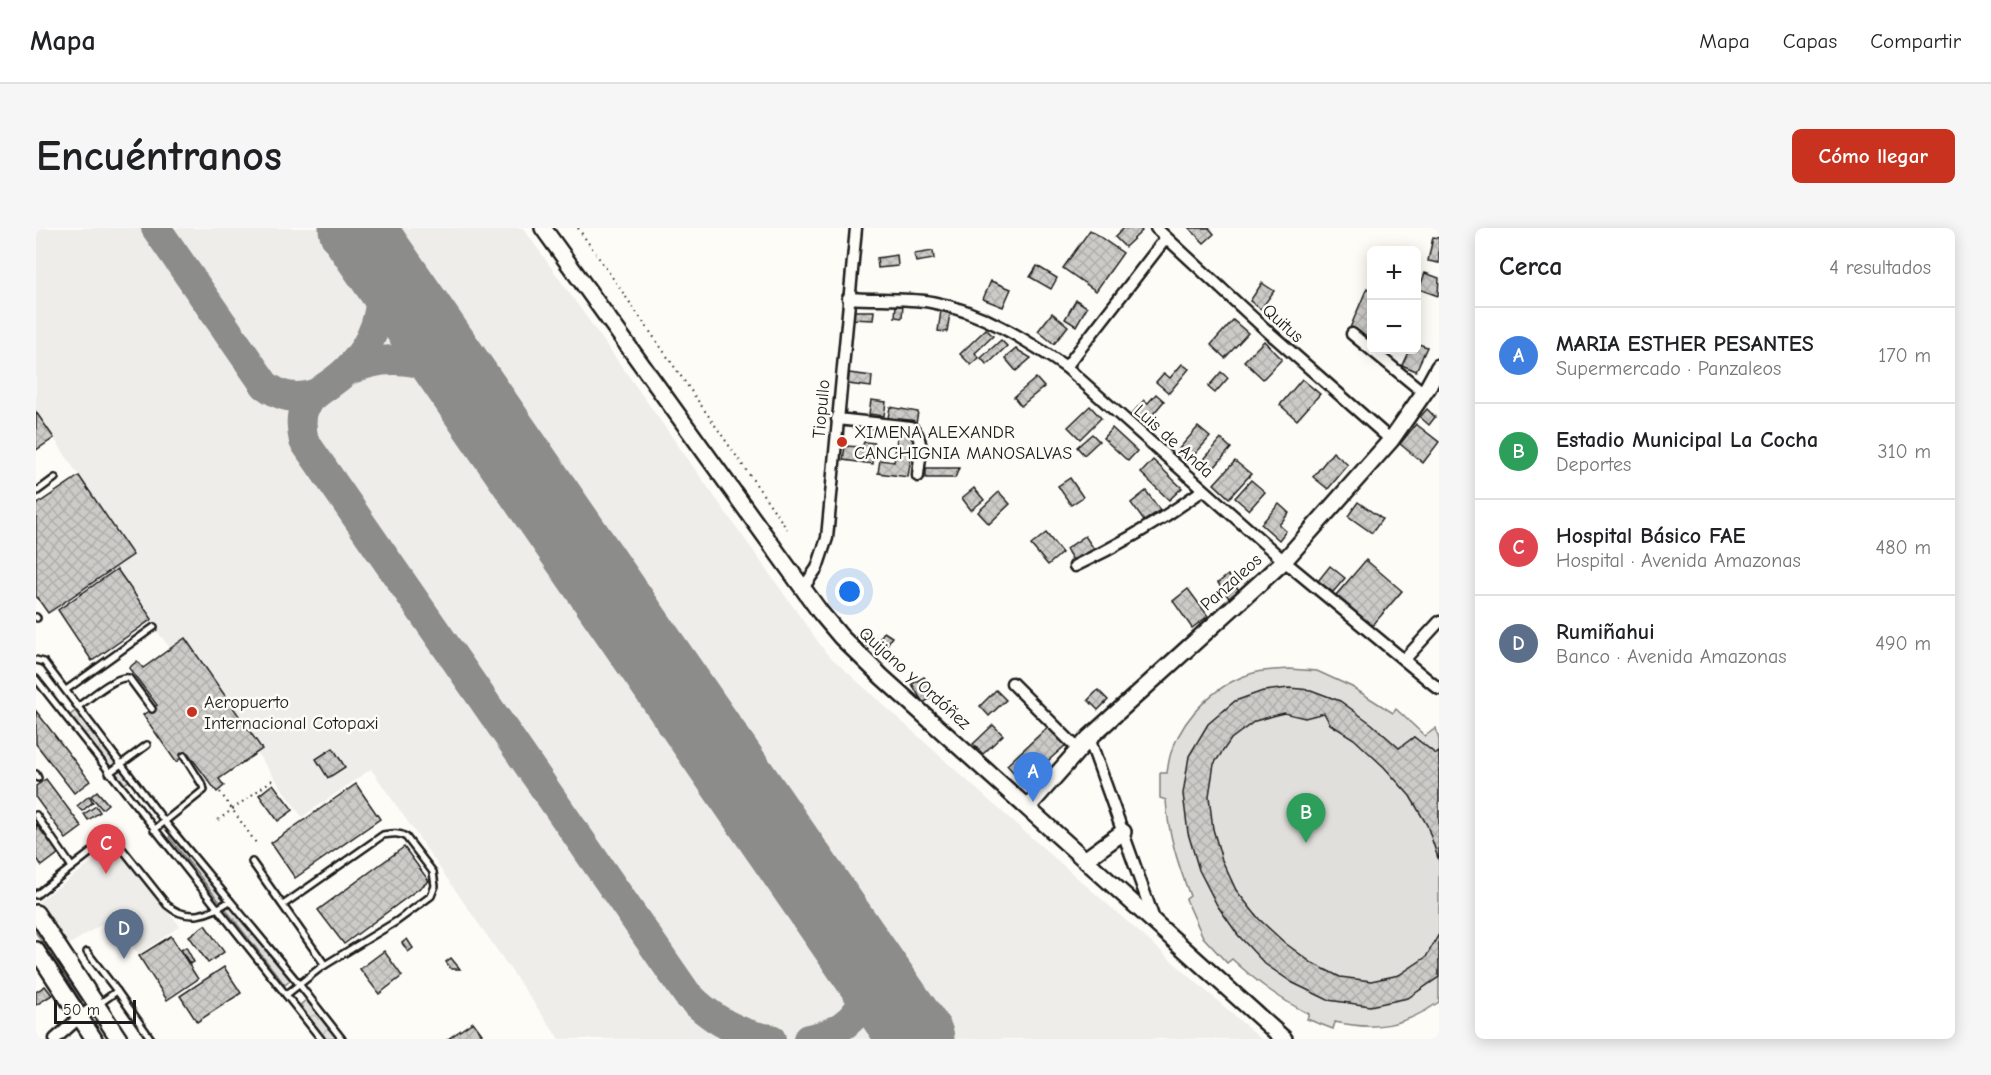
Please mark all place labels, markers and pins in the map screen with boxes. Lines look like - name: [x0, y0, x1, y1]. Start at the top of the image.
- place label: XIMENA ALEXANDR CANCHIGNIA MANOSALVAS: [854, 422, 1072, 464]
- marker: XIMENA ALEXANDR CANCHIGNIA MANOSALVAS: [835, 435, 849, 449]
- place label: Aeropuerto Internacional Cotopaxi: [204, 692, 379, 734]
- marker: Aeropuerto Internacional Cotopaxi: [185, 705, 199, 719]
- pin: A: [1014, 752, 1052, 802]
- pin: B: [1286, 794, 1326, 843]
- pin: C: [86, 824, 126, 874]
- pin: D: [104, 910, 143, 959]

